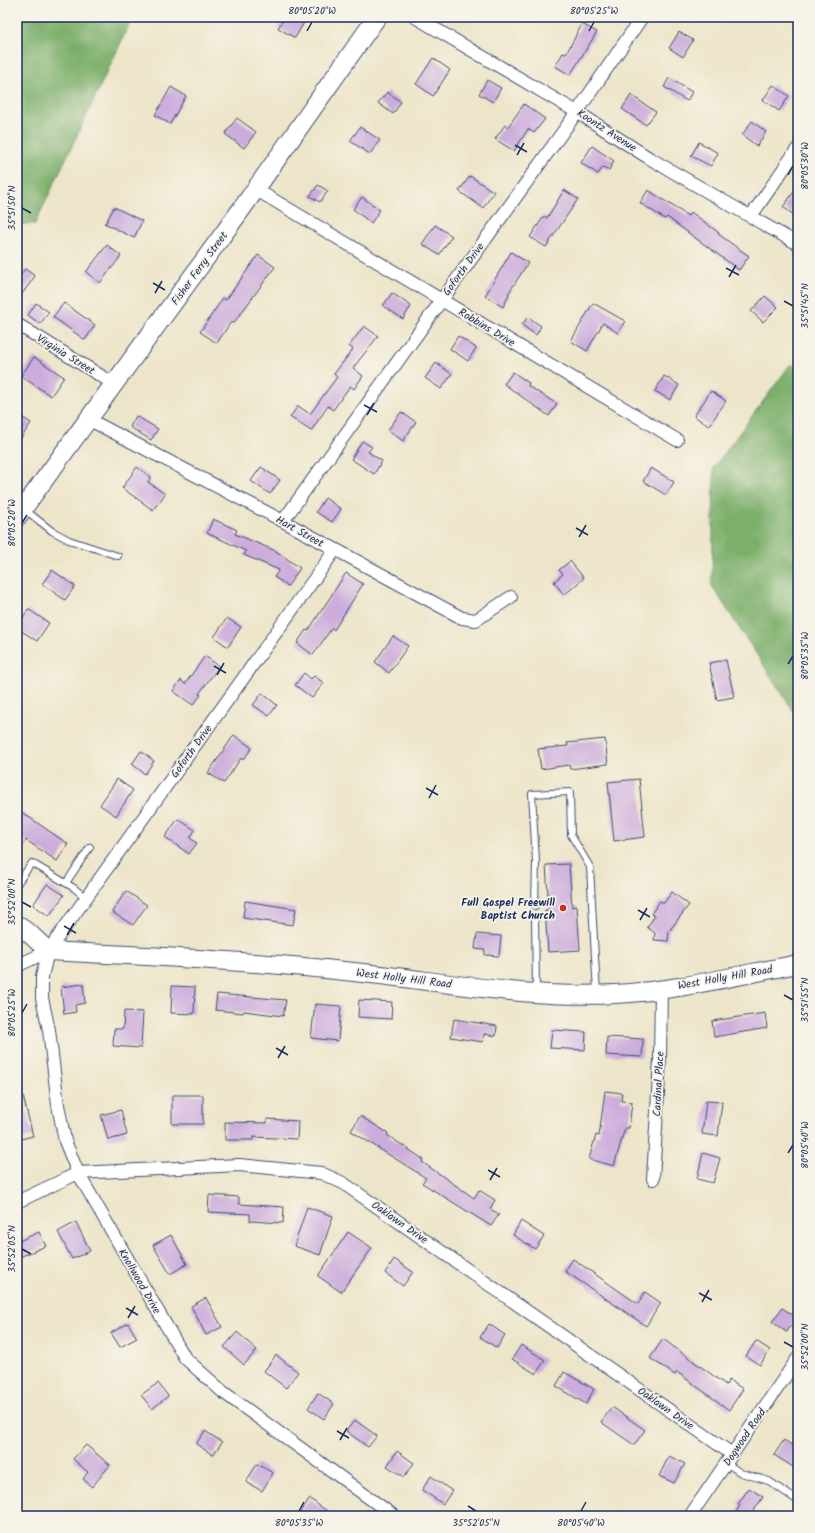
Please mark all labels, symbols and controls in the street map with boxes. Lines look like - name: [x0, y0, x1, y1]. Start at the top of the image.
- text: 80°05'20"W: [288, 3, 336, 19]
- text: 80°05'25"W: [570, 3, 618, 19]
- street label: Koontz Avenue: [573, 105, 640, 157]
- text: 80°05'30"W: [797, 142, 813, 190]
- text: 35°51'50"N: [4, 185, 20, 230]
- street label: Fisher Ferry Street: [167, 227, 233, 309]
- street label: Goforth Drive: [438, 239, 489, 300]
- text: 35°51'45"N: [797, 283, 813, 329]
- street label: Robbins Drive: [455, 304, 518, 352]
- street label: Virginia Street: [33, 330, 99, 380]
- text: 80°05'20"W: [4, 499, 20, 547]
- street label: Hart Street: [272, 511, 328, 553]
- text: 80°05'35"W: [797, 632, 813, 680]
- street label: Goforth Drive: [166, 721, 217, 782]
- text: 35°52'00"N: [4, 878, 20, 926]
- place label: Full Gospel Freewill Baptist Church: [461, 894, 555, 925]
- marker: Full Gospel Freewill Baptist Church: [558, 903, 568, 913]
- street label: West Holly Hill Road: [676, 961, 775, 995]
- street label: West Holly Hill Road: [355, 964, 453, 994]
- text: 35°51'55"N: [797, 977, 813, 1023]
- text: 80°05'25"W: [4, 989, 20, 1037]
- street label: Cardinal Place: [648, 1051, 670, 1117]
- text: 80°05'40"W: [797, 1121, 813, 1169]
- street label: Oaklawn Drive: [367, 1197, 431, 1249]
- text: 35°52'05"N: [4, 1225, 20, 1273]
- street label: Knollwood Drive: [113, 1245, 165, 1318]
- text: 35°52'00"N: [797, 1323, 813, 1371]
- street label: Oaklawn Drive: [633, 1383, 697, 1435]
- street label: Dogwood Road: [719, 1404, 771, 1470]
- text: 80°05'35"W: [275, 1515, 323, 1531]
- text: 35°52'05"N: [452, 1515, 500, 1531]
- text: 80°05'40"W: [557, 1515, 605, 1531]

